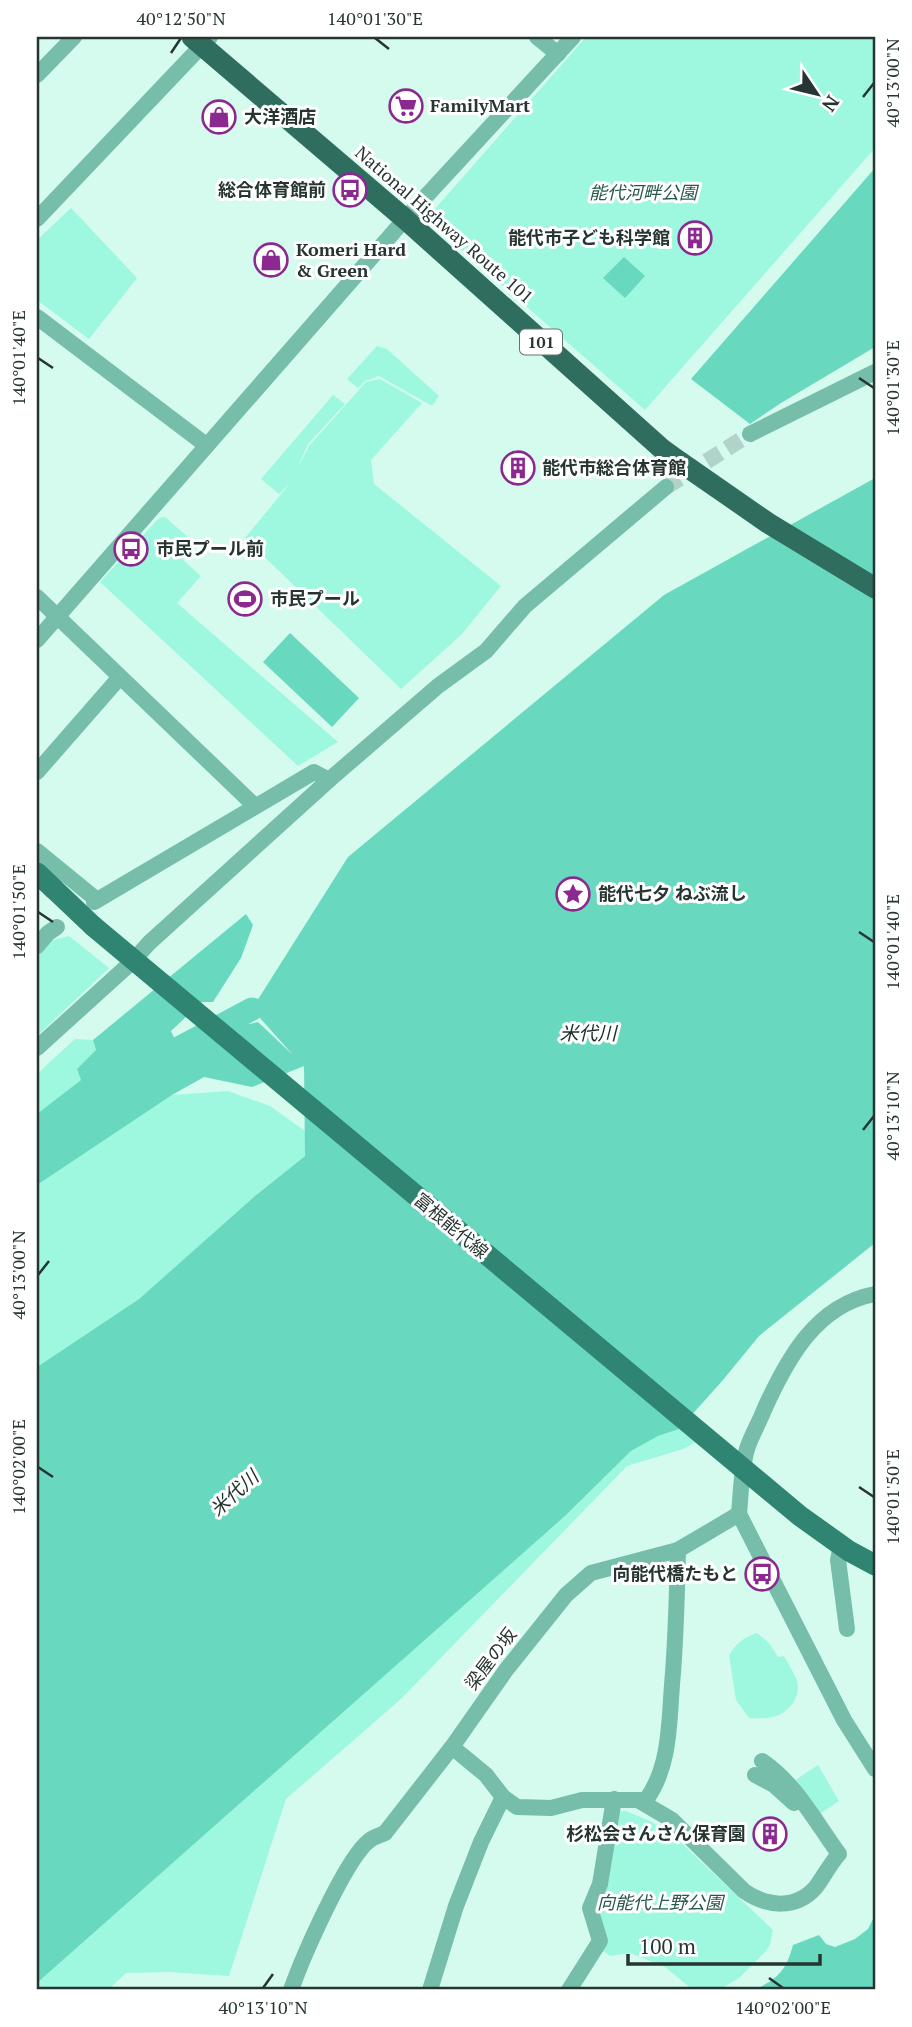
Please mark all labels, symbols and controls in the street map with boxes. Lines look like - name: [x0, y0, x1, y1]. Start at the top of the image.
- text: 40°12'50"N: [136, 6, 226, 30]
- text: 140°01'30"E: [327, 6, 423, 30]
- text: 40°13'00"N: [880, 38, 904, 128]
- north arrow: [782, 60, 852, 130]
- supermarket icon: FamilyMart: [387, 87, 425, 125]
- text: N: [817, 91, 846, 118]
- place label: FamilyMart: [430, 93, 530, 117]
- shop icon: 大洋酒店: [200, 98, 238, 136]
- place label: 大洋酒店: [244, 104, 316, 128]
- street label: National Highway Route 101: [351, 140, 539, 308]
- bus stop icon: 総合体育館前: [331, 171, 369, 209]
- place label: 総合体育館前: [218, 177, 326, 201]
- park label: 能代河畔公園: [589, 180, 700, 204]
- building icon: 能代市子ども科学館: [676, 219, 714, 257]
- place label: 能代市子ども科学館: [508, 225, 670, 249]
- place label: Komeri Hard & Green: [296, 237, 406, 282]
- shop icon: Komeri Hard & Green: [252, 241, 290, 279]
- text: 140°01'40"E: [6, 310, 30, 406]
- road number: 101: [520, 330, 562, 354]
- text: 140°01'30"E: [880, 340, 904, 436]
- building icon: 能代市総合体育館: [499, 449, 537, 487]
- place label: 能代市総合体育館: [542, 455, 686, 479]
- bus stop icon: 市民プール前: [112, 530, 150, 568]
- place label: 市民プール前: [156, 536, 264, 560]
- sports icon: 市民プール: [226, 580, 264, 618]
- place label: 市民プール: [270, 586, 360, 610]
- text: 140°01'50"E: [6, 864, 30, 960]
- place icon: 能代七夕 ねぶ流し: [554, 875, 592, 913]
- place label: 能代七夕 ねぶ流し: [598, 881, 747, 905]
- text: 140°01'40"E: [880, 894, 904, 990]
- water label: 米代川: [559, 1020, 618, 1045]
- text: 40°13'10"N: [880, 1071, 904, 1161]
- street label: 富根能代線: [409, 1187, 494, 1263]
- text: 40°13'00"N: [6, 1230, 30, 1320]
- text: 140°02'00"E: [6, 1419, 30, 1515]
- text: 140°01'50"E: [880, 1449, 904, 1545]
- water label: 米代川: [204, 1463, 265, 1521]
- bus stop icon: 向能代橋たもと: [743, 1555, 781, 1593]
- place label: 向能代橋たもと: [612, 1561, 738, 1585]
- street label: 梁屋の坂: [459, 1622, 521, 1694]
- building icon: 杉松会さんさん保育園: [751, 1815, 789, 1853]
- place label: 杉松会さんさん保育園: [566, 1821, 746, 1845]
- park label: 向能代上野公園: [597, 1890, 726, 1914]
- scale bar: [628, 1922, 821, 1966]
- text: 100 m: [639, 1932, 696, 1960]
- text: 40°13'10"N: [218, 1995, 308, 2019]
- text: 140°02'00"E: [735, 1995, 831, 2019]

